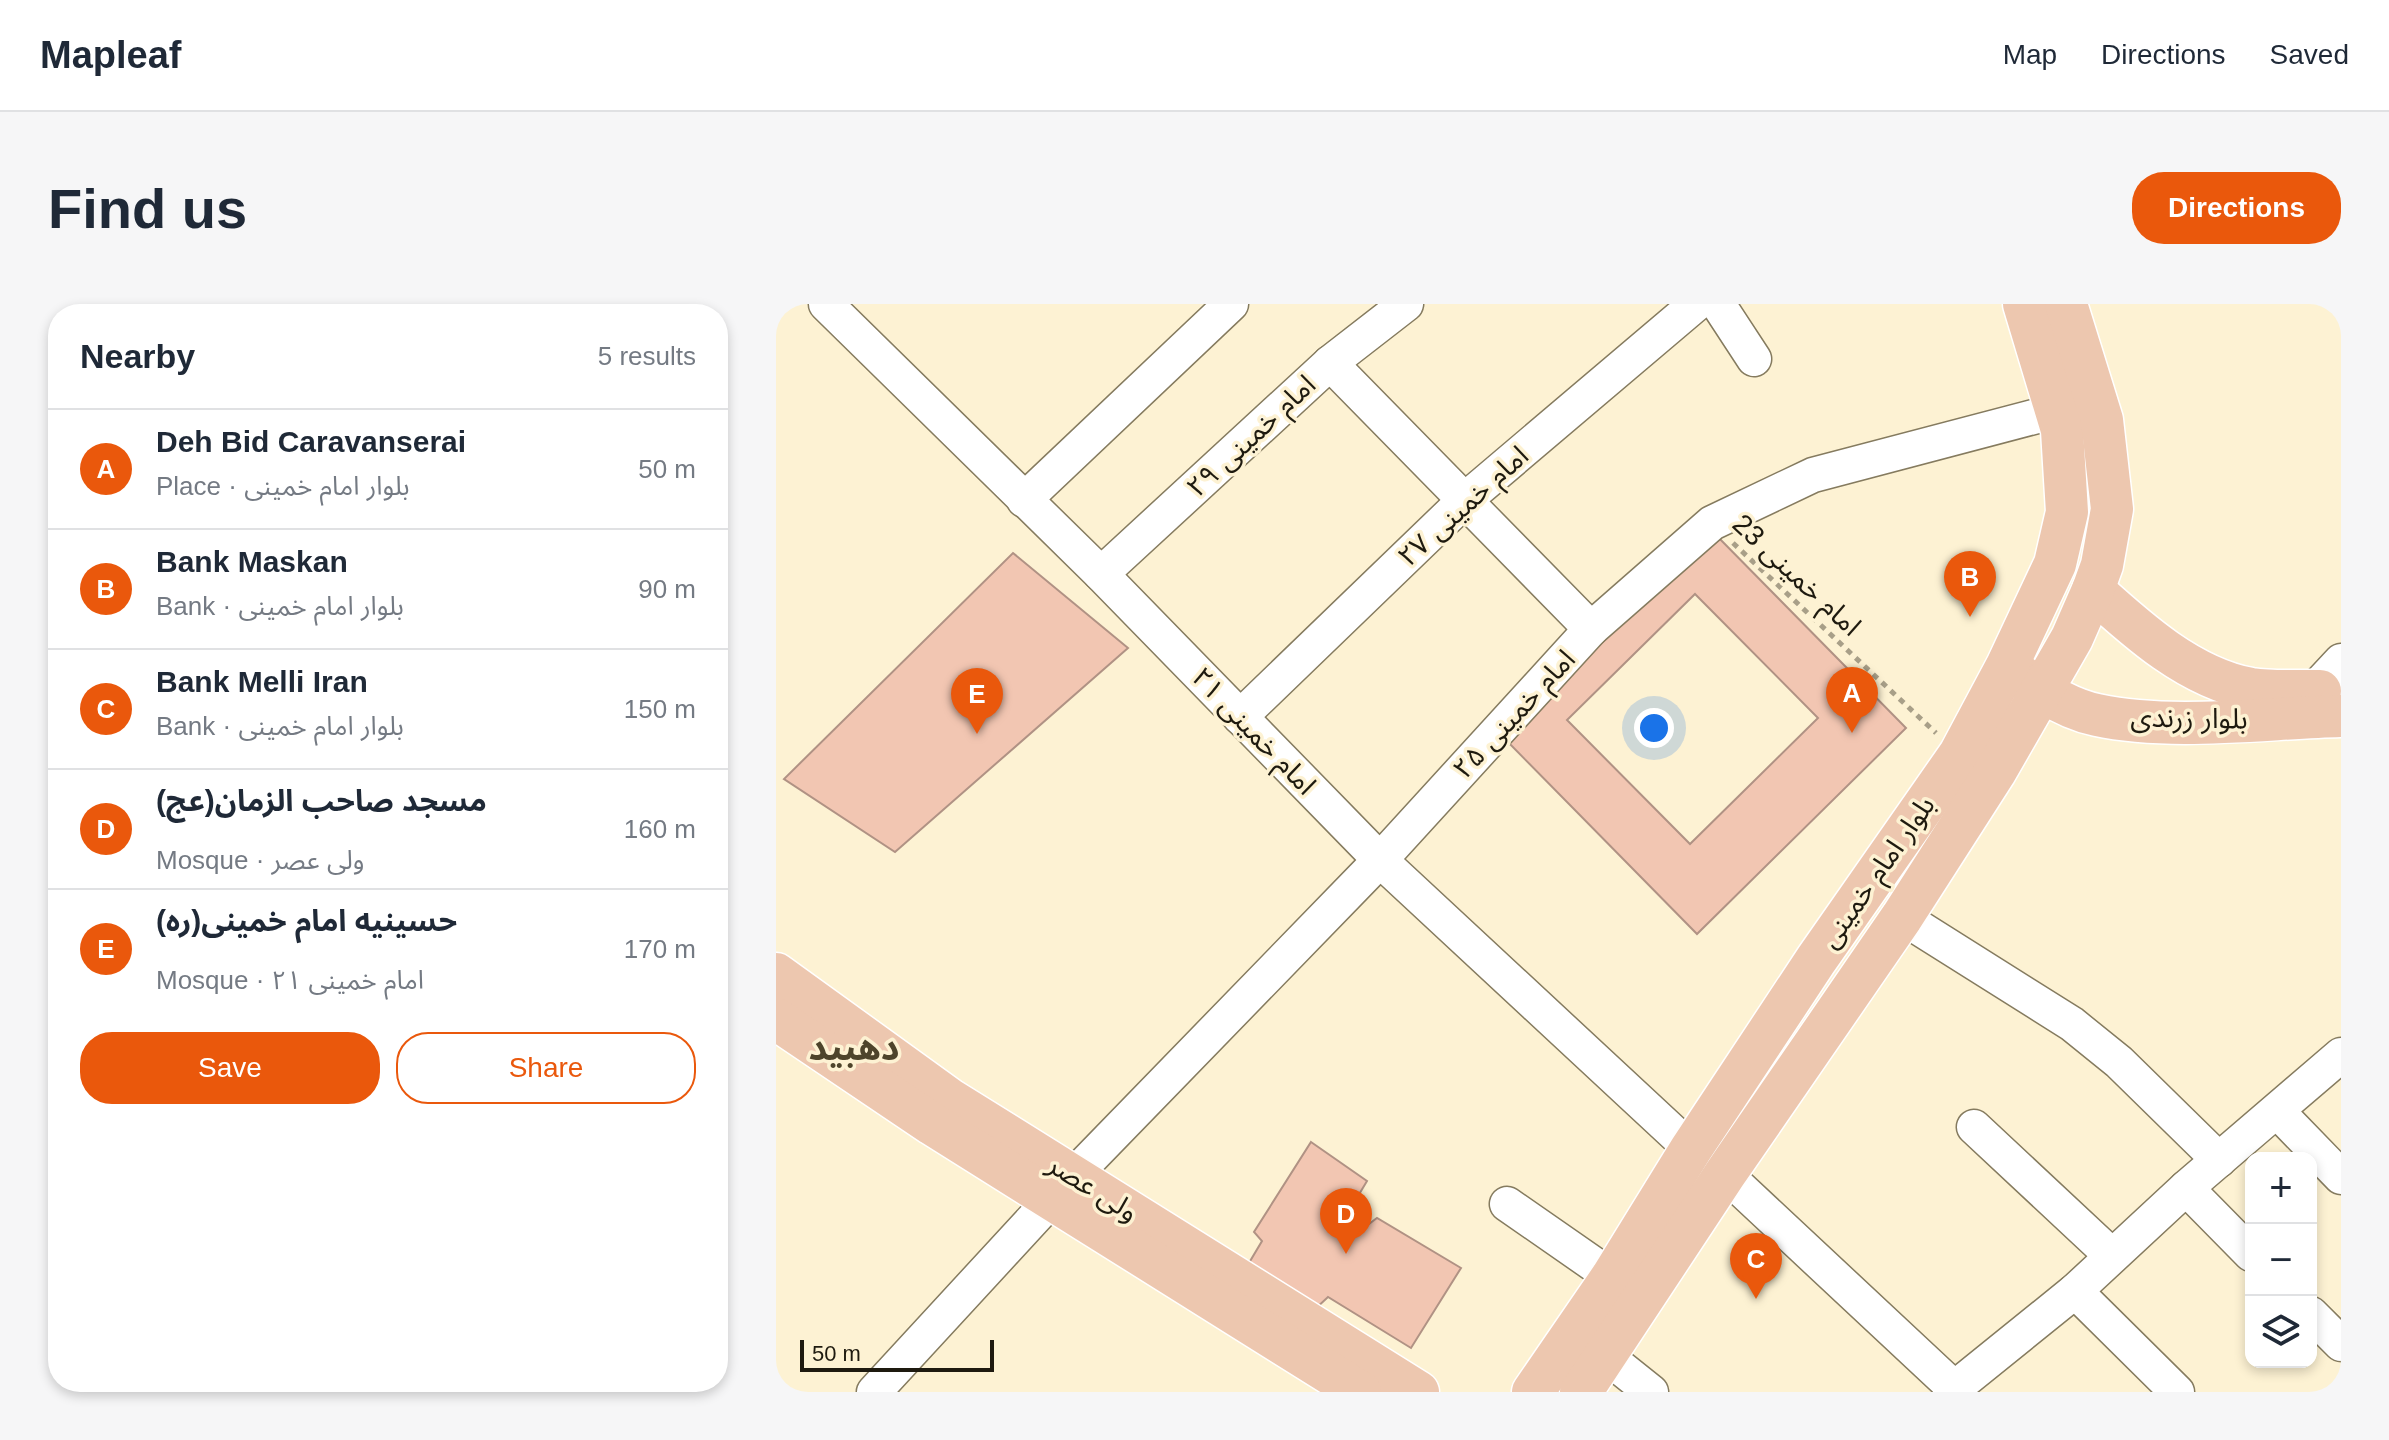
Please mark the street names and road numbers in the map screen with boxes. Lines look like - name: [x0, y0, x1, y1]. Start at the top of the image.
- street label: امام خمینی ۲۹: [1180, 369, 1325, 507]
- street label: امام خمینی ۲۷: [1392, 440, 1538, 576]
- street label: امام خمینی 23: [1723, 508, 1867, 646]
- street label: امام خمینی ۲۵: [1447, 643, 1585, 788]
- street label: امام خمینی ۲۱: [1182, 661, 1322, 804]
- street label: بلوار زرندی: [2130, 701, 2248, 736]
- street label: بلوار امام خمینی: [1813, 790, 1945, 957]
- street label: ولی عصر: [1041, 1148, 1144, 1228]

